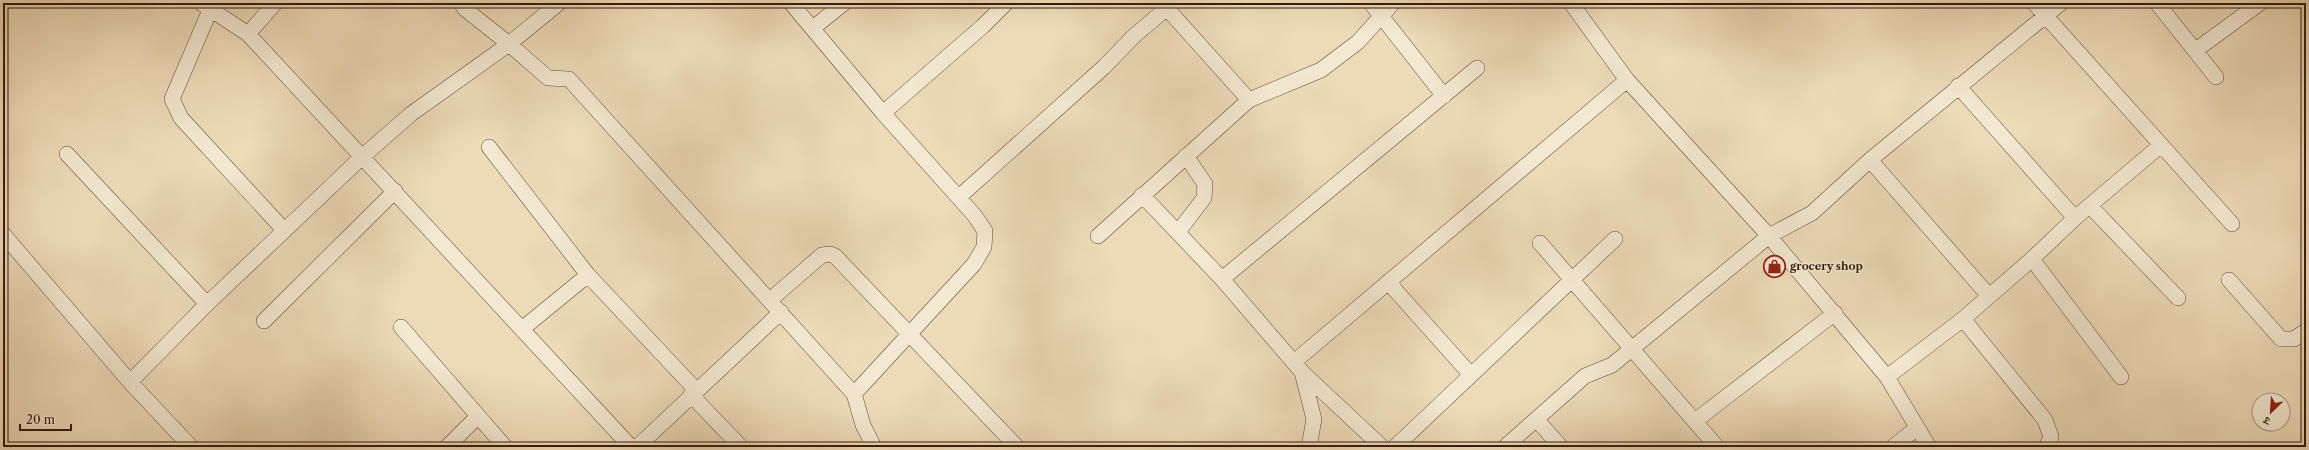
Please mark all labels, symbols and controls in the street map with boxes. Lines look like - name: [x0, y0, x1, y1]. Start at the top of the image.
- shop icon: grocery shop: [1761, 253, 1787, 279]
- place label: grocery shop: [1789, 259, 1863, 273]
- north arrow: [2251, 392, 2291, 432]
- scale bar: [20, 406, 71, 432]
- text: 20 m: [26, 412, 55, 427]
- text: उ: [2260, 413, 2273, 429]

